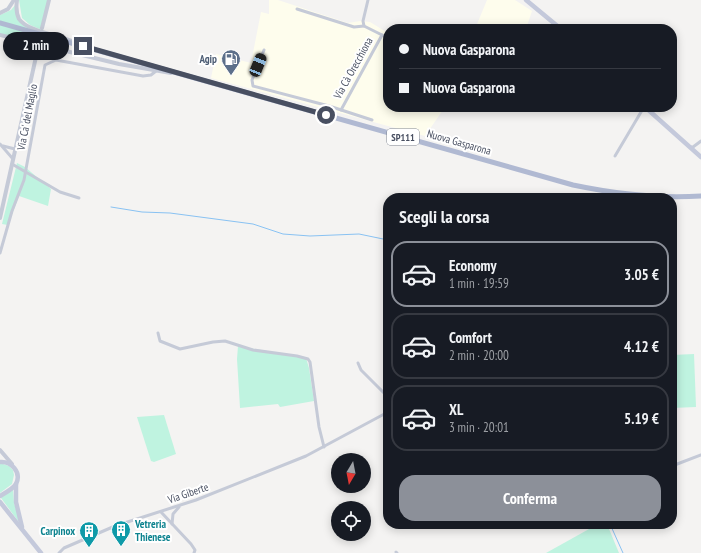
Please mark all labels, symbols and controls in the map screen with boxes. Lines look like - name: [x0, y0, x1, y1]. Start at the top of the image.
- callout: 2 min: [3, 32, 69, 60]
- street label: Via Cà Orecchiona: [330, 35, 376, 102]
- text: 2 min: [23, 37, 49, 54]
- route end: [74, 37, 92, 55]
- text: Nuova Gasparona: [423, 40, 515, 59]
- fuel station icon: Agip: [220, 48, 242, 76]
- place label: Agip: [198, 52, 217, 66]
- car: [248, 52, 268, 78]
- text: Nuova Gasparona: [423, 78, 515, 97]
- street label: Via Ca' del Maglio: [14, 83, 40, 152]
- route start: [317, 106, 335, 124]
- street label: Nuova Gasparona: [425, 126, 493, 158]
- road number: SP111: [387, 129, 419, 145]
- text: Scegli la corsa: [399, 205, 489, 228]
- icon: car: [401, 256, 437, 292]
- text: Economy: [449, 256, 497, 275]
- text: 3.05 €: [624, 265, 659, 284]
- text: 1 min · 19:59: [449, 275, 509, 292]
- icon: car: [401, 328, 437, 364]
- text: Comfort: [449, 328, 492, 347]
- text: 4.12 €: [624, 337, 659, 356]
- text: 2 min · 20:00: [449, 347, 509, 364]
- icon: car: [401, 400, 437, 436]
- text: XL: [449, 400, 463, 419]
- text: 5.19 €: [624, 409, 659, 428]
- text: 3 min · 20:01: [449, 419, 509, 436]
- north arrow: [331, 453, 371, 493]
- map controls: [331, 453, 371, 541]
- button: Conferma: [399, 475, 661, 521]
- street label: Via Giberte: [165, 479, 211, 507]
- button: locate: [331, 501, 371, 541]
- place label: Vetreria Thienese: [134, 517, 171, 544]
- building icon: Vetreria Thienese: [110, 519, 132, 547]
- building icon: Carpinox: [78, 520, 100, 548]
- place label: Carpinox: [40, 524, 75, 538]

